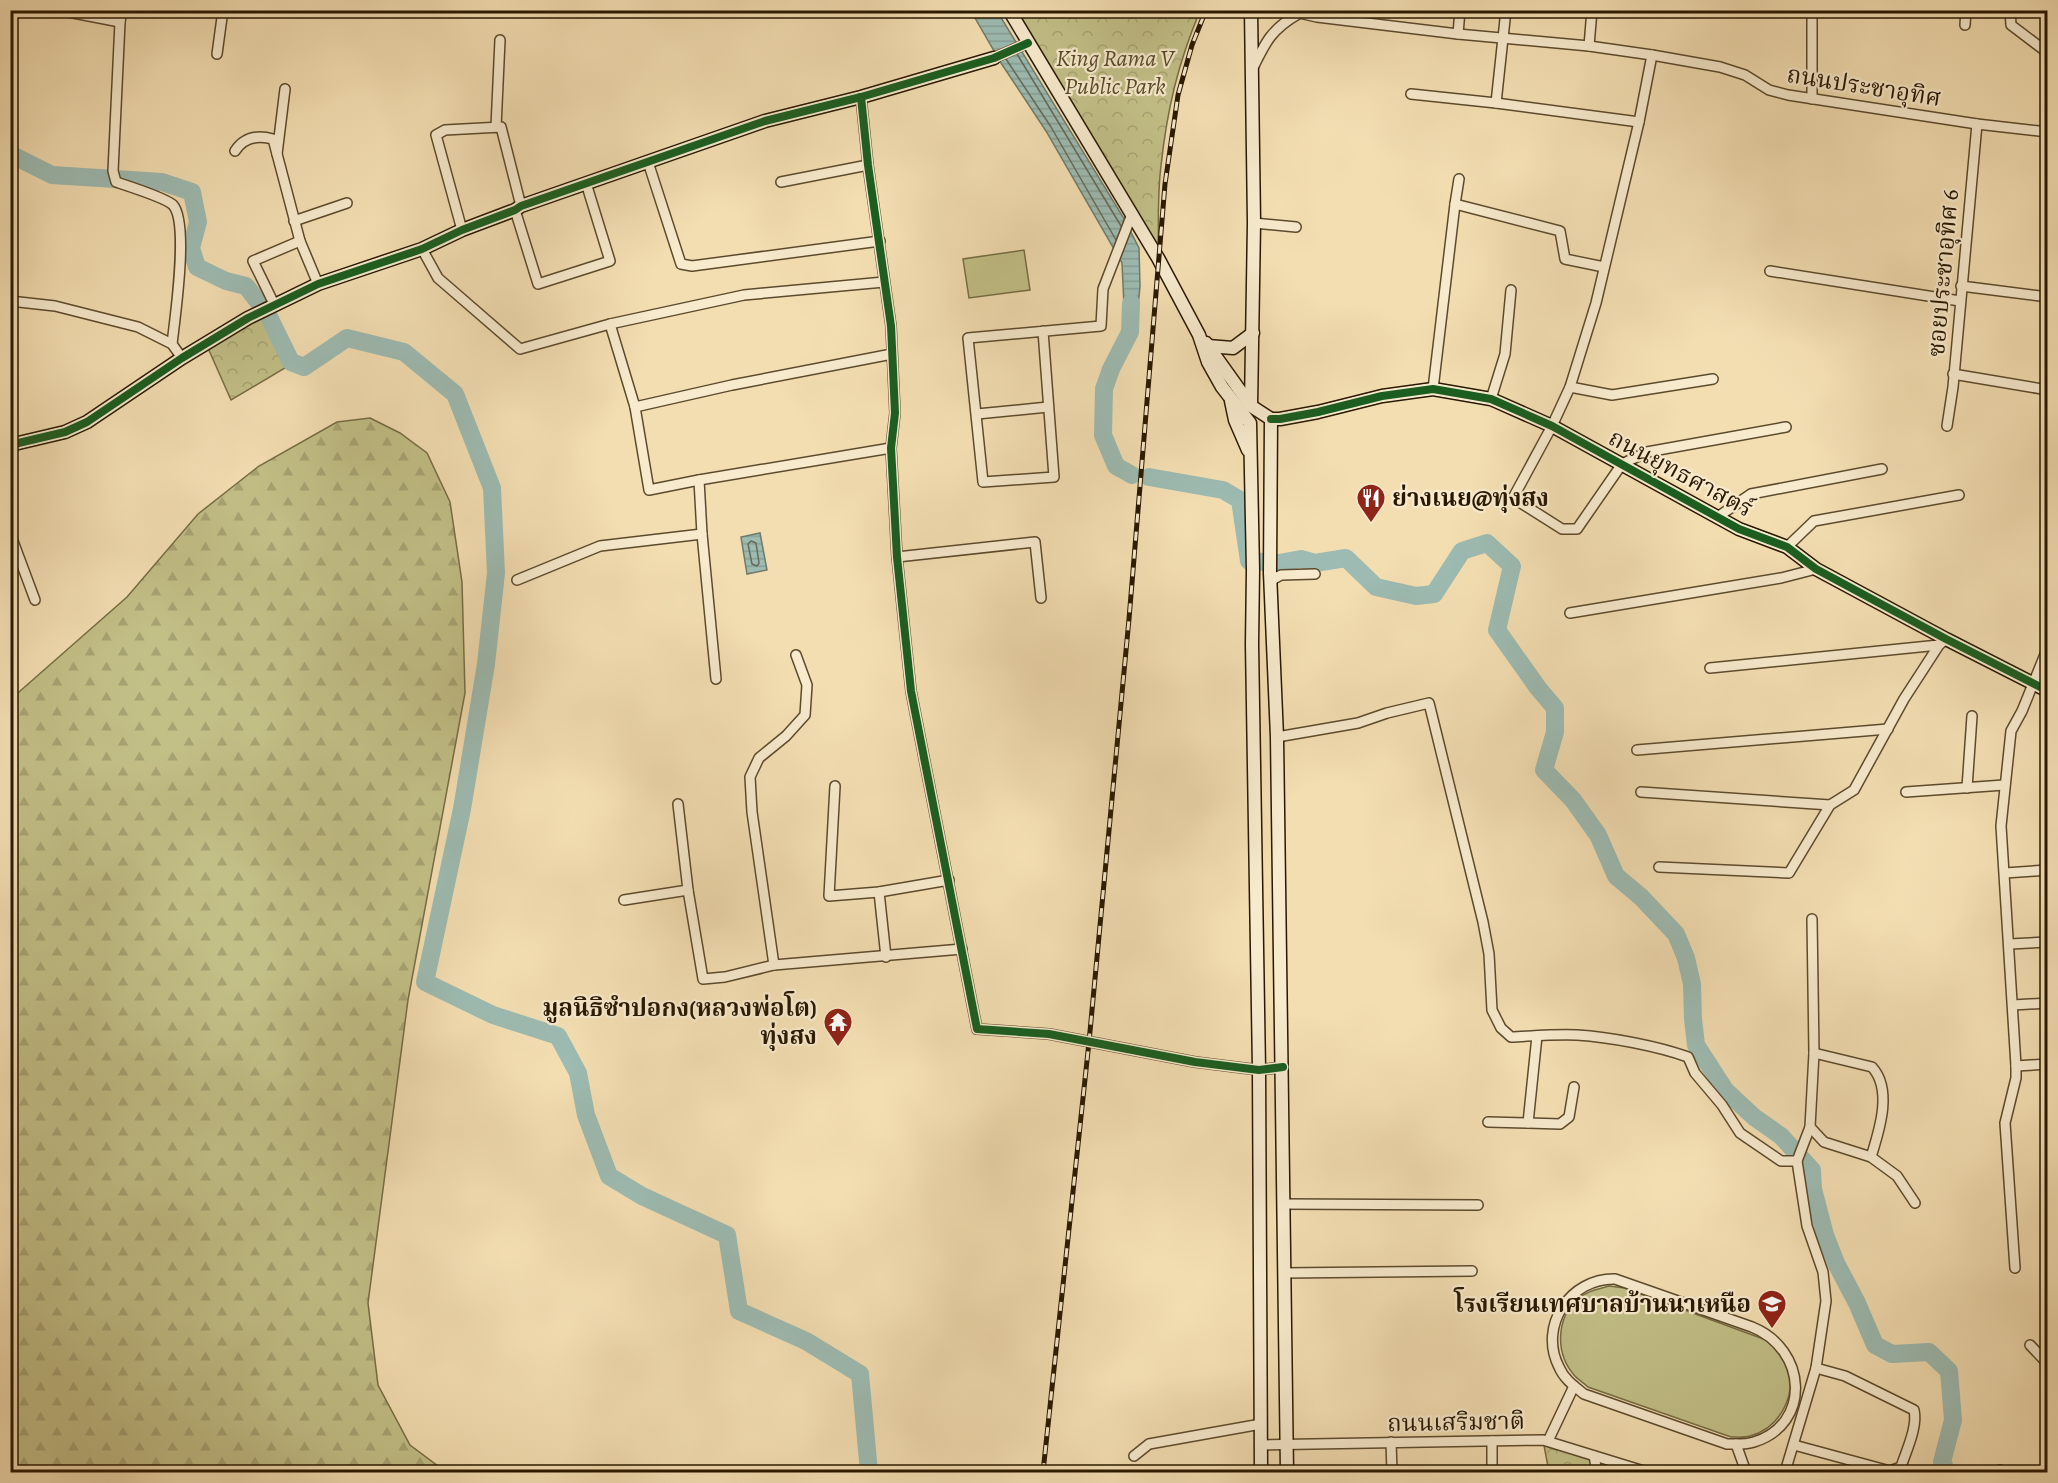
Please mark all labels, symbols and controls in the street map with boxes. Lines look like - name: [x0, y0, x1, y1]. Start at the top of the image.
- park label: King Rama V Public Park: [1056, 42, 1176, 102]
- street label: ถนนประชาอุทิศ: [1784, 58, 1944, 114]
- street label: ซอยประชาอุทิศ 6: [1920, 188, 1966, 358]
- street label: ถนนยุทธศาสตร์: [1603, 421, 1759, 525]
- restaurant icon: ย่างเนย@ทุ่งสง: [1355, 482, 1387, 524]
- place label: ย่างเนย@ทุ่งสง: [1392, 482, 1549, 514]
- place label: มูลนิธิซำปอกง(หลวงพ่อโต) ทุ่งสง: [542, 991, 817, 1052]
- temple icon: มูลนิธิซำปอกง(หลวงพ่อโต) ทุ่งสง: [822, 1006, 854, 1048]
- place label: โรงเรียนเทศบาลบ้านนาเหนือ: [1453, 1287, 1751, 1320]
- school or university icon: โรงเรียนเทศบาลบ้านนาเหนือ: [1756, 1288, 1788, 1330]
- street label: ถนนเสริมชาติ: [1387, 1405, 1525, 1439]

